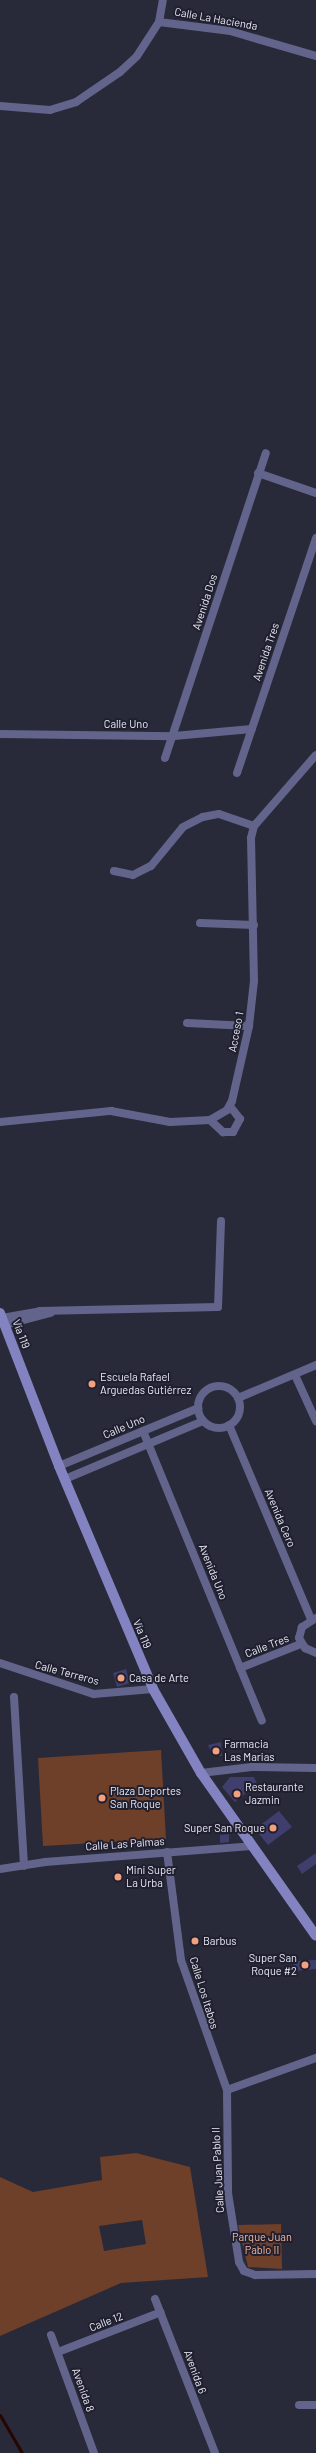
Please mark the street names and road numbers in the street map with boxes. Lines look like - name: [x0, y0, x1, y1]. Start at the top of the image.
- street label: Calle La Hacienda: [173, 5, 259, 33]
- street label: Avenida Dos: [190, 572, 220, 632]
- street label: Avenida Tres: [250, 621, 282, 683]
- street label: Calle Uno: [104, 717, 148, 731]
- street label: Acceso 1: [226, 1011, 246, 1053]
- street label: Vía 119: [9, 1318, 33, 1350]
- street label: Calle Uno: [101, 1412, 147, 1442]
- street label: Avenida Cero: [262, 1487, 298, 1549]
- street label: Avenida Uno: [196, 1542, 230, 1602]
- street label: Vía 119: [130, 1618, 154, 1650]
- street label: Calle Tres: [243, 1632, 291, 1660]
- street label: Calle Terreros: [34, 1658, 100, 1688]
- street label: Calle Las Palmas: [85, 1835, 165, 1853]
- street label: Calle Los Itabos: [187, 1955, 221, 2031]
- street label: Calle Juan Pablo II: [209, 2127, 227, 2213]
- street label: Calle 12: [87, 2310, 125, 2334]
- street label: Avenida 6: [181, 2348, 209, 2396]
- street label: Avenida 8: [69, 2366, 97, 2414]

